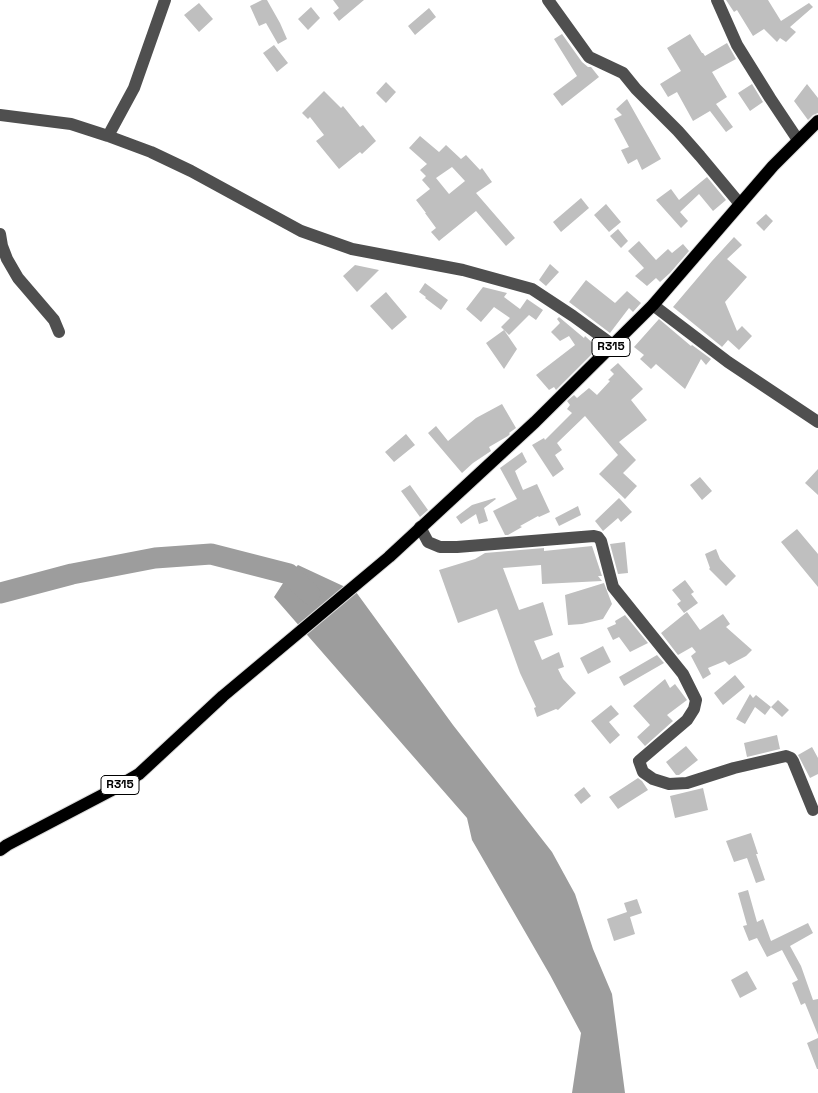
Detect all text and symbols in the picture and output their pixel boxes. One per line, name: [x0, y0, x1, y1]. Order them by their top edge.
road number: R315: [592, 338, 630, 357]
road number: R315: [101, 776, 139, 794]

